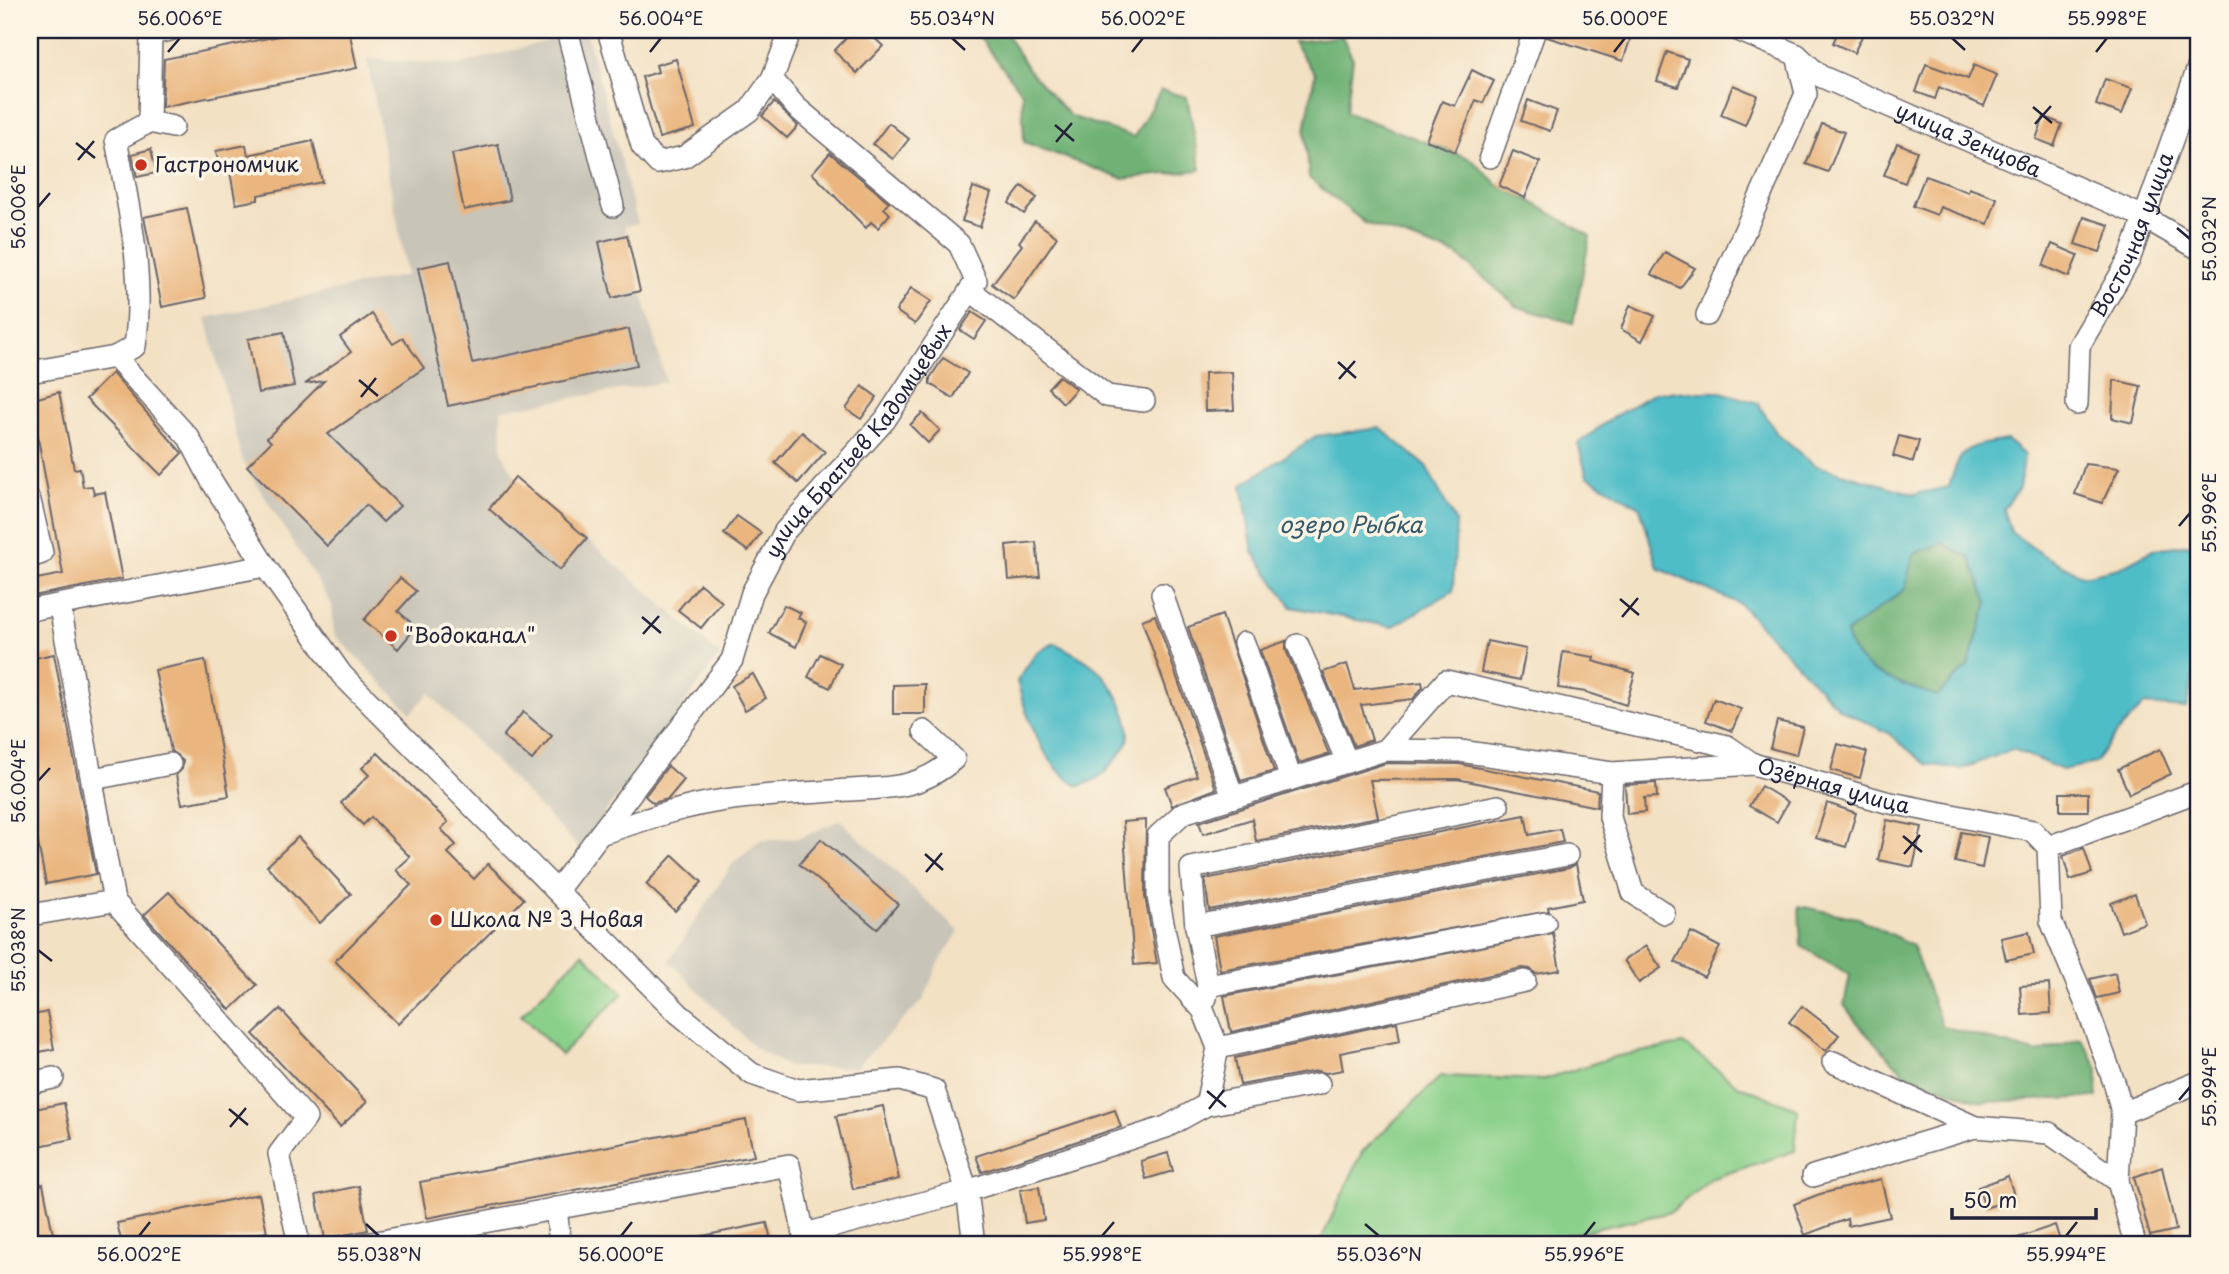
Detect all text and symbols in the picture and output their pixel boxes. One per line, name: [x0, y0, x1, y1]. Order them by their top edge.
text: 56.006°E: [137, 4, 223, 31]
text: 56.004°E: [618, 4, 704, 31]
text: 55.034°N: [909, 4, 995, 31]
text: 56.002°E: [1100, 4, 1186, 31]
text: 56.000°E: [1582, 4, 1668, 31]
text: 55.032°N: [1909, 4, 1995, 31]
text: 55.998°E: [2067, 4, 2147, 31]
street label: улица Зенцова: [1891, 93, 2047, 184]
place label: Гастрономчик: [155, 147, 299, 179]
street label: Восточная улица: [2081, 147, 2181, 323]
marker: Гастрономчик: [133, 157, 149, 173]
text: 56.006°E: [4, 164, 31, 250]
text: 55.032°N: [2195, 196, 2222, 282]
street label: улица Братьев Кадомцевых: [756, 316, 958, 563]
text: 55.996°E: [2195, 472, 2222, 554]
water label: озеро Рыбка: [1279, 506, 1423, 541]
place label: "Водоканал": [405, 618, 535, 650]
marker: "Водоканал": [383, 628, 399, 644]
text: 56.004°E: [4, 738, 31, 824]
street label: Озёрная улица: [1754, 748, 1914, 820]
place label: Школа № 3 Новая: [450, 902, 644, 934]
text: 55.038°N: [4, 907, 31, 993]
marker: Школа № 3 Новая: [428, 912, 444, 928]
text: 55.994°E: [2195, 1046, 2222, 1128]
scale bar: [1952, 1176, 2096, 1220]
text: 50 m: [1963, 1183, 2017, 1215]
text: 56.002°E: [96, 1240, 182, 1267]
text: 55.038°N: [336, 1240, 422, 1267]
text: 56.000°E: [578, 1240, 664, 1267]
text: 55.998°E: [1062, 1240, 1142, 1267]
text: 55.036°N: [1336, 1240, 1422, 1267]
text: 55.996°E: [1543, 1240, 1625, 1267]
text: 55.994°E: [2025, 1240, 2107, 1267]

